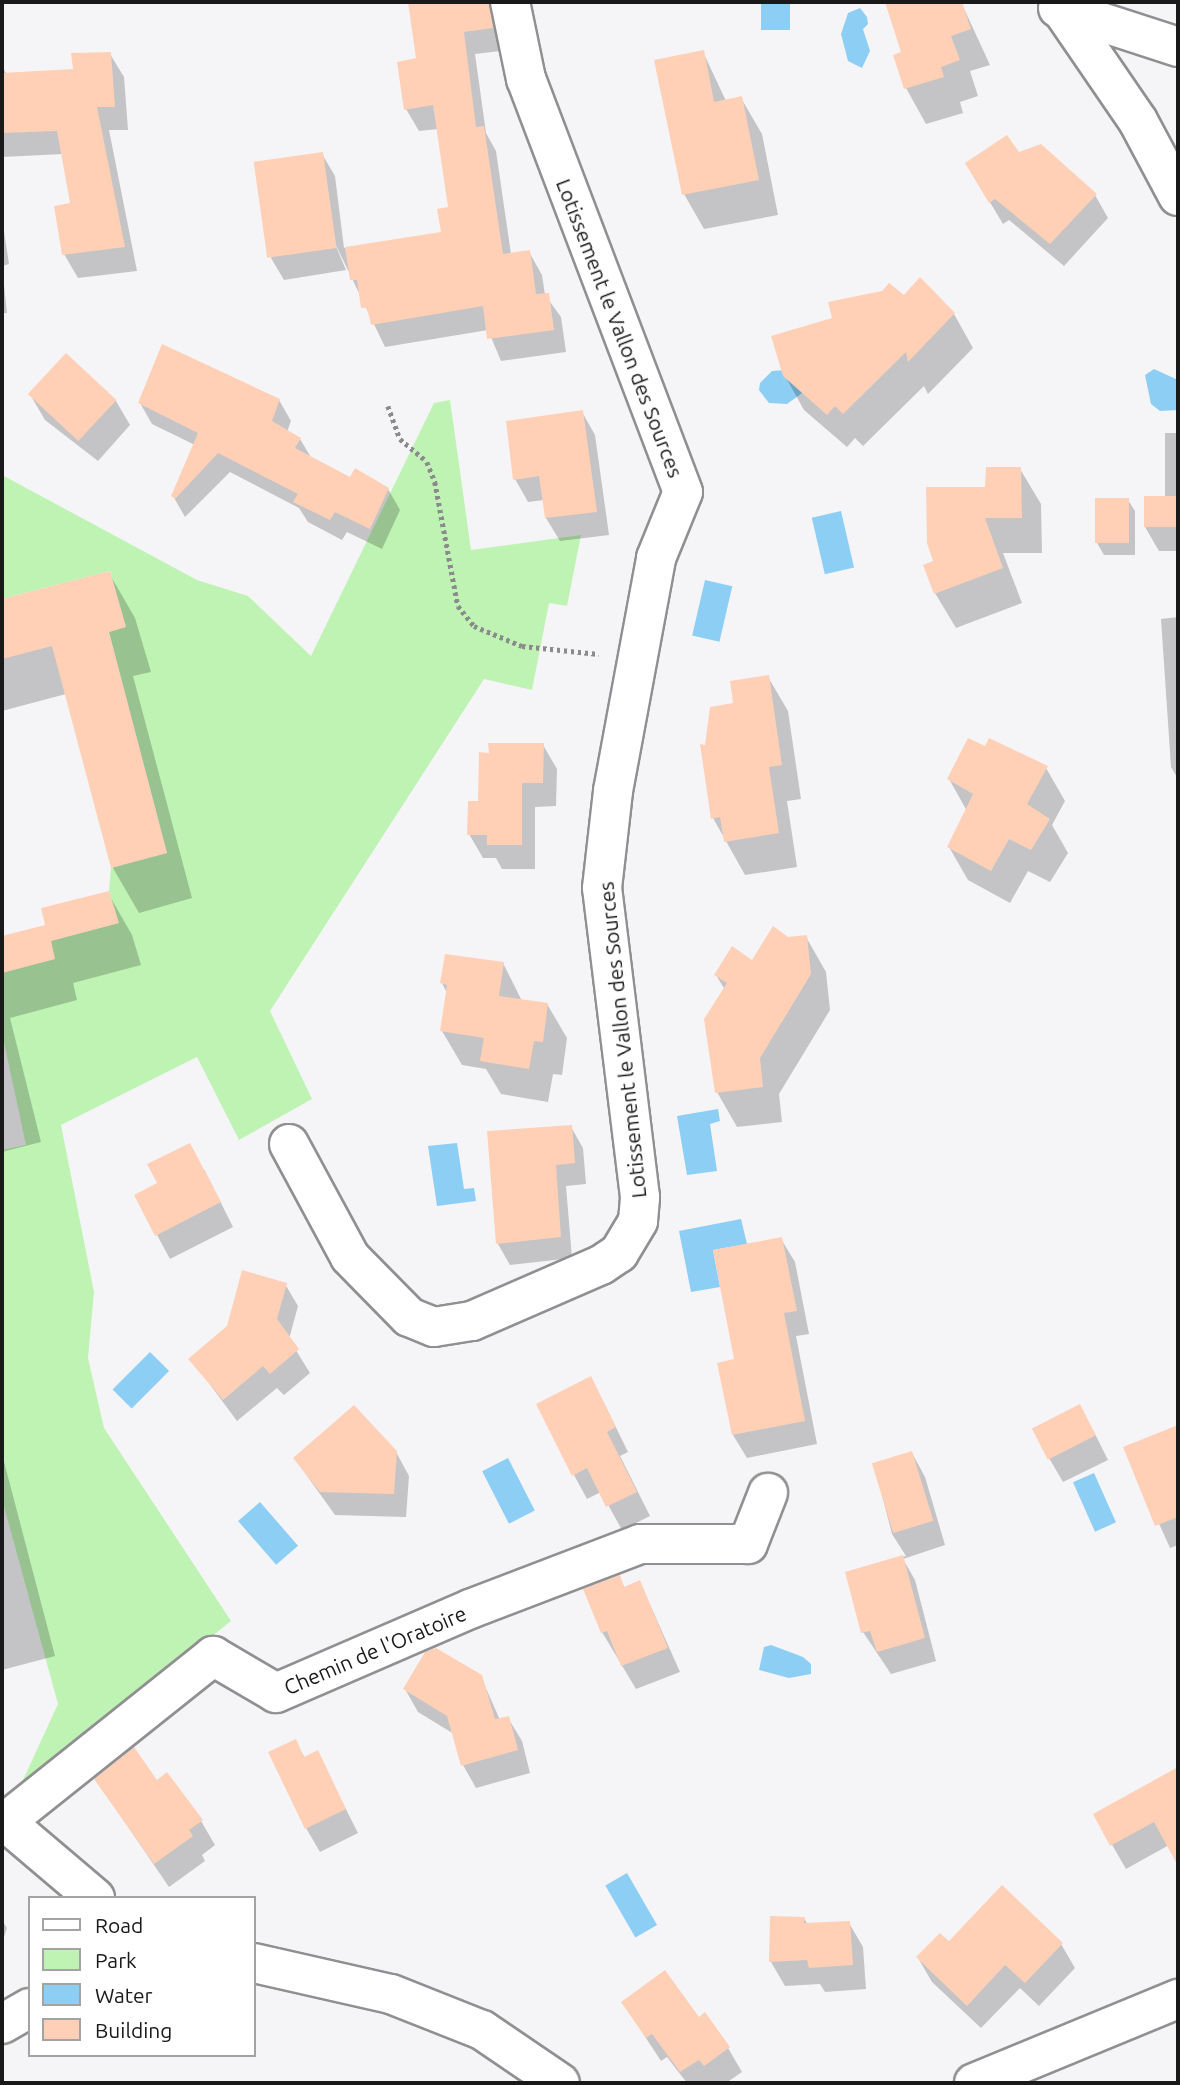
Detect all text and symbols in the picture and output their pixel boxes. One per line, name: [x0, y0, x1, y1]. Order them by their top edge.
street label: Lotissement le Vallon des Sources: [551, 175, 689, 481]
street label: Lotissement le Vallon des Sources: [593, 881, 651, 1199]
street label: Chemin de l'Oratoire: [280, 1600, 470, 1700]
legend: [28, 1896, 256, 2057]
text: Road: [95, 1913, 143, 1937]
text: Park: [95, 1948, 137, 1972]
text: Water: [95, 1983, 153, 2007]
text: Building: [95, 2018, 172, 2042]

